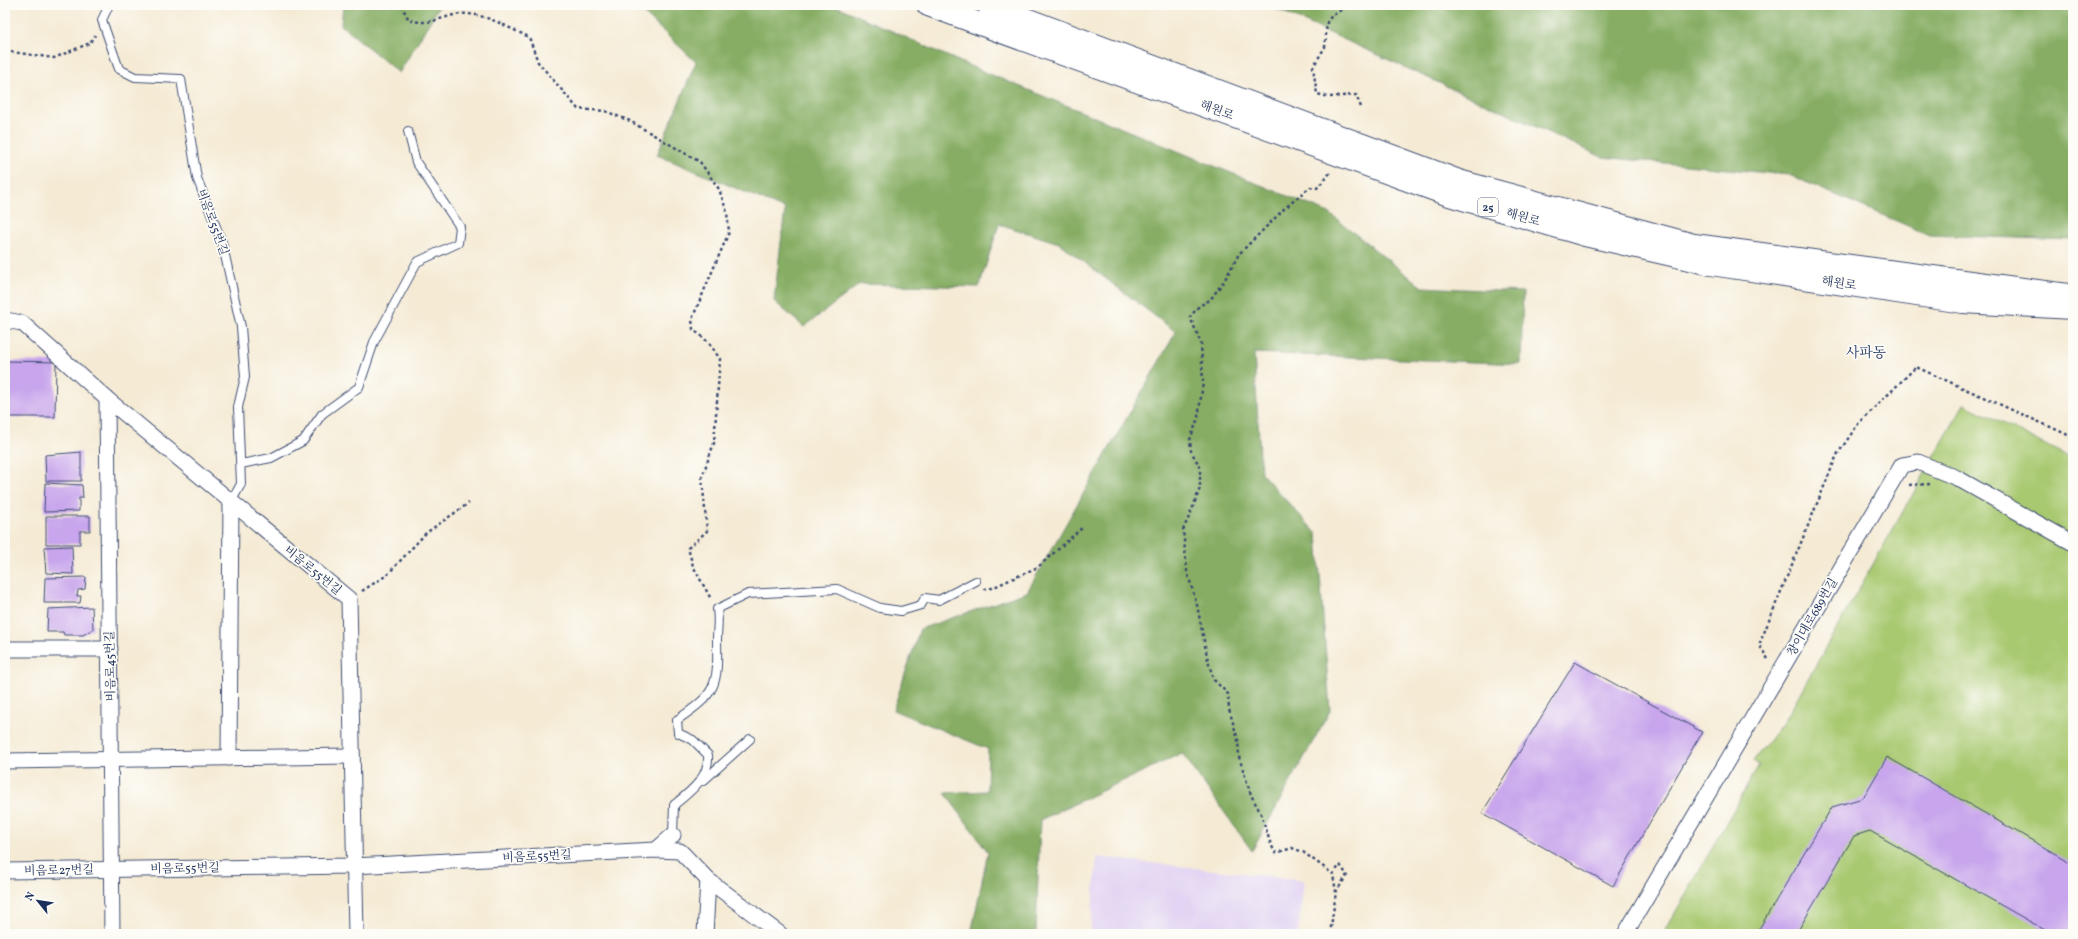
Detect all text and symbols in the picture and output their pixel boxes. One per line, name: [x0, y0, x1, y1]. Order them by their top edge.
street label: 해원로: [1198, 97, 1236, 125]
street label: 비음로55번길: [193, 187, 231, 258]
road number: 25: [1478, 198, 1498, 216]
street label: 해원로: [1504, 205, 1542, 231]
street label: 해원로: [1821, 274, 1858, 294]
district label: 사파동: [1846, 344, 1887, 363]
street label: 비음로55번길: [280, 543, 344, 599]
street label: 창이대로689번길: [1784, 575, 1842, 660]
street label: 비음로45번길: [102, 631, 120, 701]
street label: 비음로55번길: [502, 847, 572, 867]
street label: 비음로55번길: [150, 860, 220, 878]
street label: 비음로27번길: [24, 862, 94, 880]
north arrow: [18, 881, 58, 921]
text: N: [22, 890, 39, 904]

